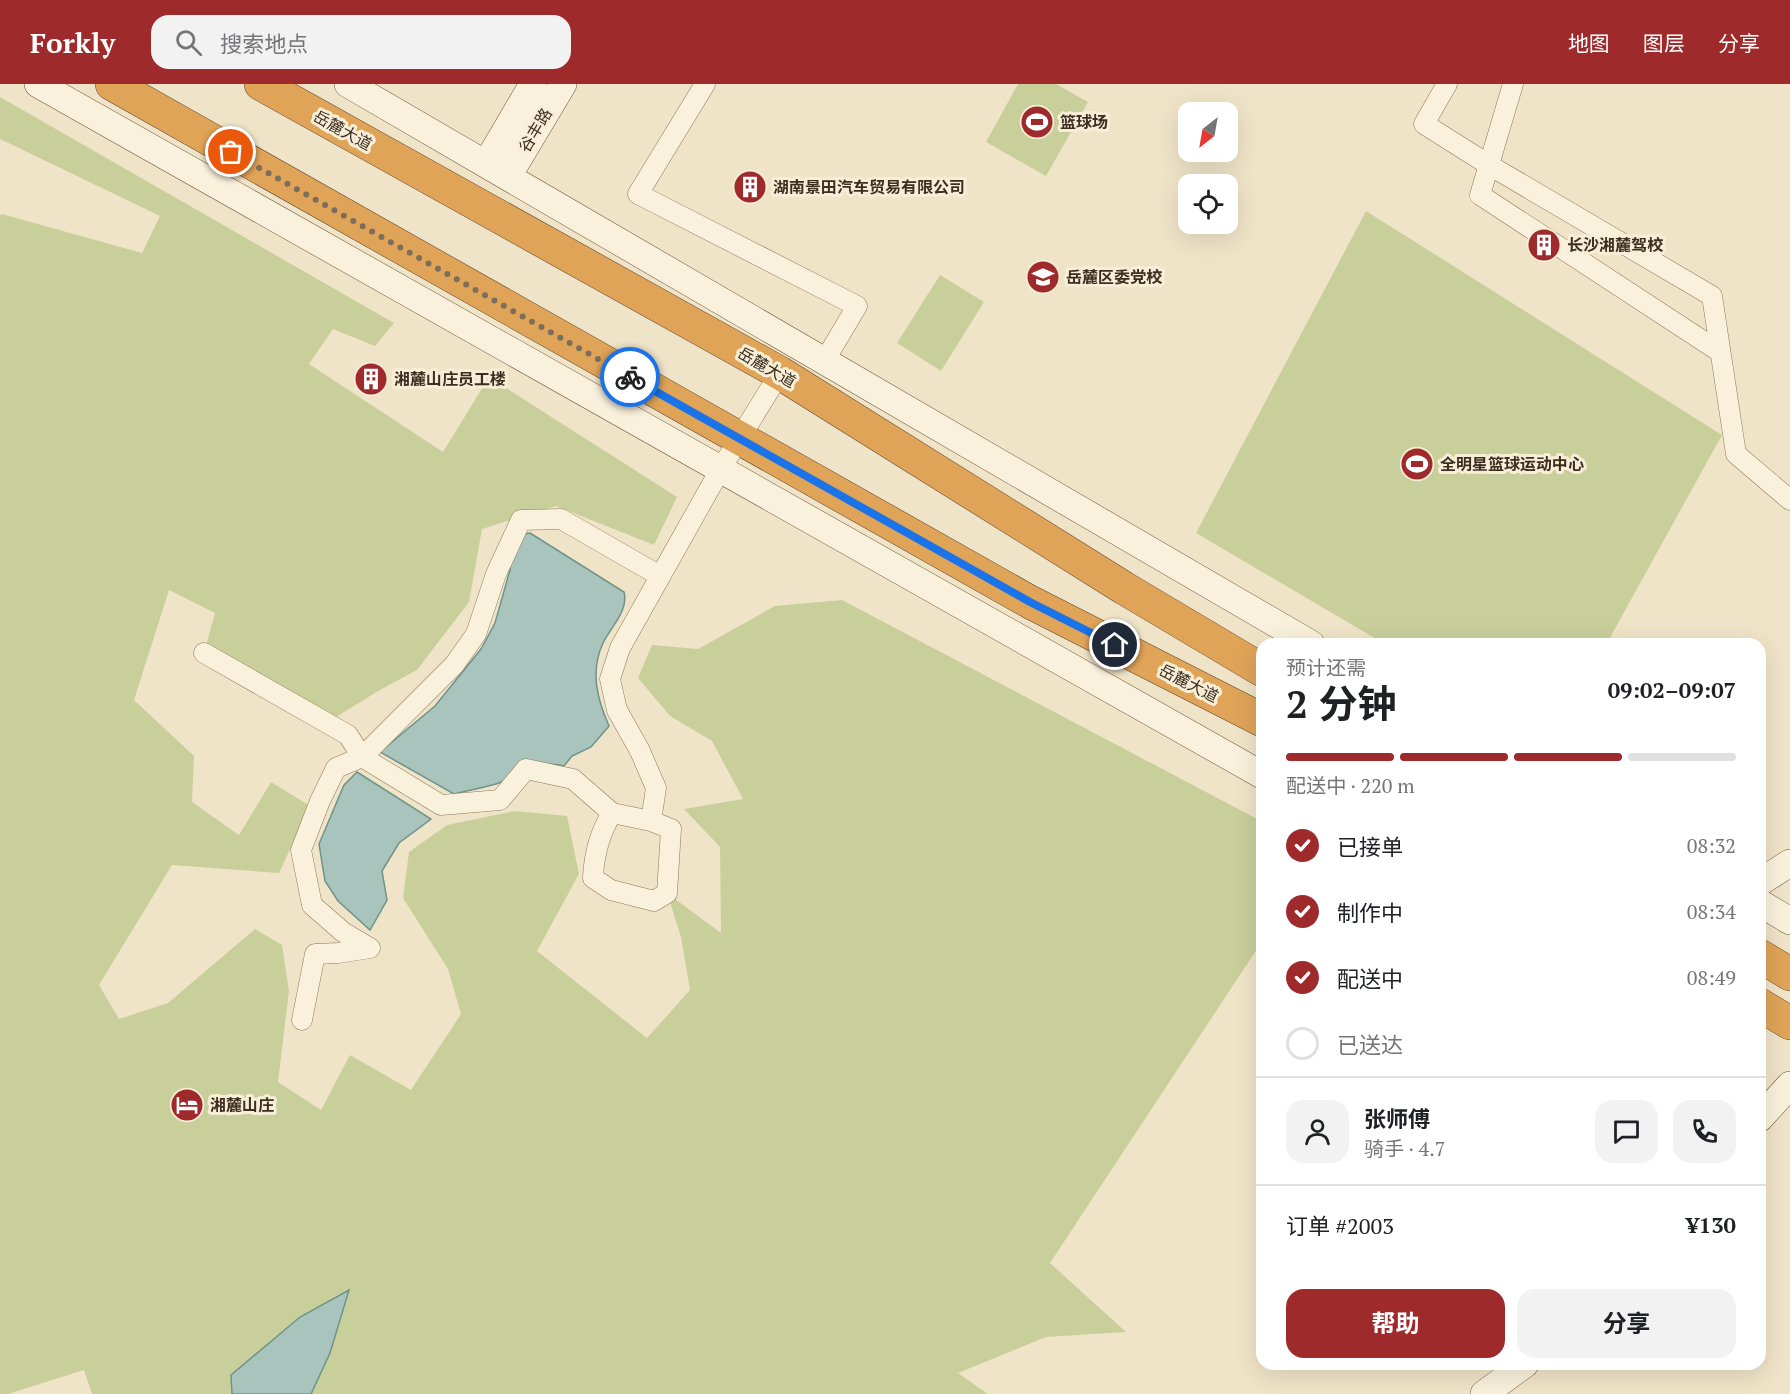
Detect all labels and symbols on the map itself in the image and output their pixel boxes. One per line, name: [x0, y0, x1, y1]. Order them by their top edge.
north arrow: [1178, 102, 1238, 162]
street label: 谷丰路: [513, 104, 557, 156]
sports icon: 篮球场: [1019, 104, 1055, 140]
street label: 岳麓大道: [310, 105, 376, 155]
place label: 篮球场: [1060, 111, 1108, 133]
pin: [205, 126, 256, 177]
building icon: 湖南景田汽车贸易有限公司: [732, 169, 768, 205]
place label: 湖南景田汽车贸易有限公司: [773, 176, 965, 198]
building icon: 长沙湘麓驾校: [1526, 227, 1562, 263]
place label: 长沙湘麓驾校: [1567, 234, 1664, 256]
school or university icon: 岳麓区委党校: [1025, 259, 1061, 295]
place label: 岳麓区委党校: [1066, 266, 1163, 288]
street label: 岳麓大道: [734, 341, 800, 393]
courier: [600, 347, 660, 407]
building icon: 湘麓山庄员工楼: [353, 361, 389, 397]
place label: 湘麓山庄员工楼: [394, 368, 506, 390]
sports icon: 全明星篮球运动中心: [1399, 446, 1435, 482]
place label: 全明星篮球运动中心: [1440, 453, 1584, 475]
pin: [1089, 619, 1140, 670]
street label: 岳麓大道: [1155, 659, 1223, 707]
hotel icon: 湘麓山庄: [169, 1087, 205, 1123]
place label: 湘麓山庄: [210, 1094, 274, 1116]

